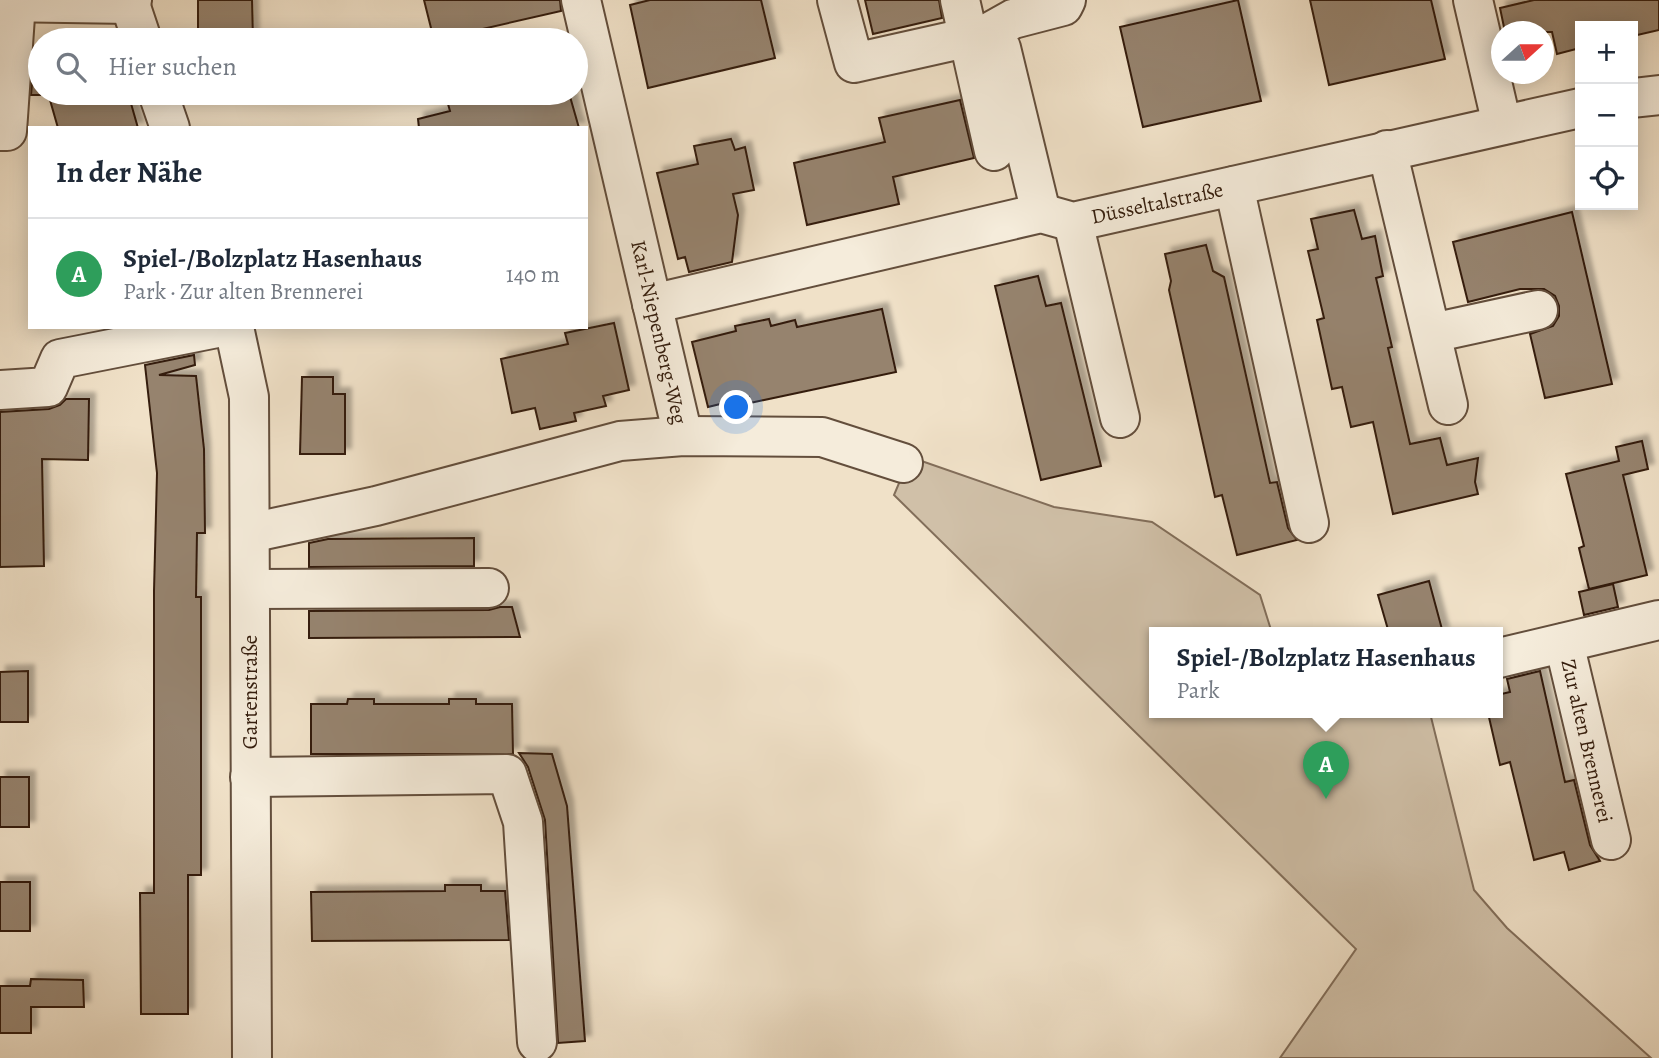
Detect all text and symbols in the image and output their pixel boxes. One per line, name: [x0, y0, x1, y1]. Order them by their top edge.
north arrow: [1491, 21, 1554, 84]
map controls: [1575, 21, 1638, 210]
button: +: [1575, 21, 1638, 84]
search box: [28, 28, 588, 105]
icon: search: [52, 48, 90, 86]
text: Hier suchen: [108, 49, 237, 84]
button: −: [1575, 84, 1638, 147]
button: locate: [1575, 147, 1638, 210]
text: In der Nähe: [56, 152, 202, 192]
street label: Düsseltalstraße: [1088, 175, 1226, 231]
street label: Karl-Niepenberg-Weg: [624, 237, 694, 427]
text: Spiel-/Bolzplatz Hasenhaus: [123, 241, 422, 276]
text: A: [72, 259, 86, 290]
text: 140 m: [506, 259, 560, 290]
text: Park · Zur alten Brennerei: [123, 276, 363, 307]
your location: [719, 390, 753, 424]
popup: [1149, 627, 1503, 718]
street label: Gartenstraße: [236, 635, 264, 749]
text: Spiel-/Bolzplatz Hasenhaus: [1176, 640, 1476, 675]
street label: Zur alten Brennerei: [1555, 656, 1619, 826]
text: Park: [1176, 675, 1220, 706]
pin: A: [1303, 741, 1349, 799]

